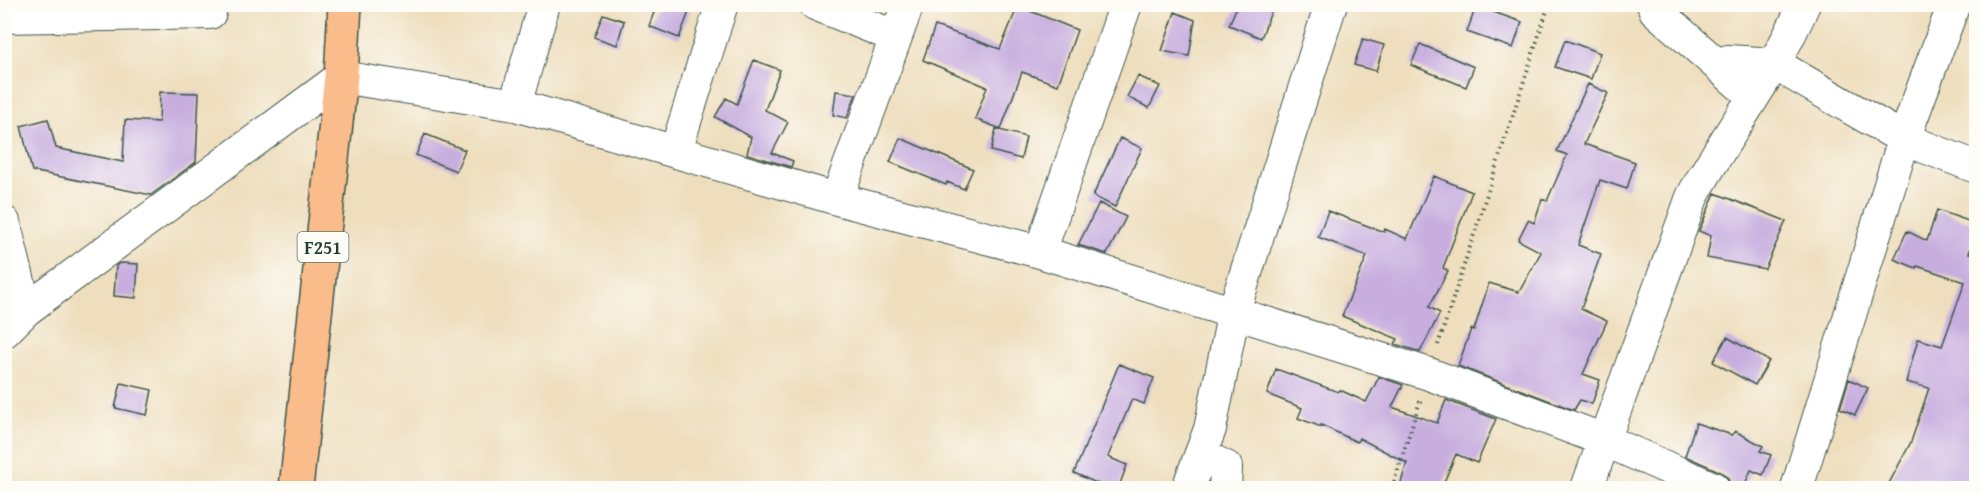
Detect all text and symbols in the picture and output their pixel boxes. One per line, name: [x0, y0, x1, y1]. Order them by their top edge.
road number: F251: [298, 232, 348, 262]

